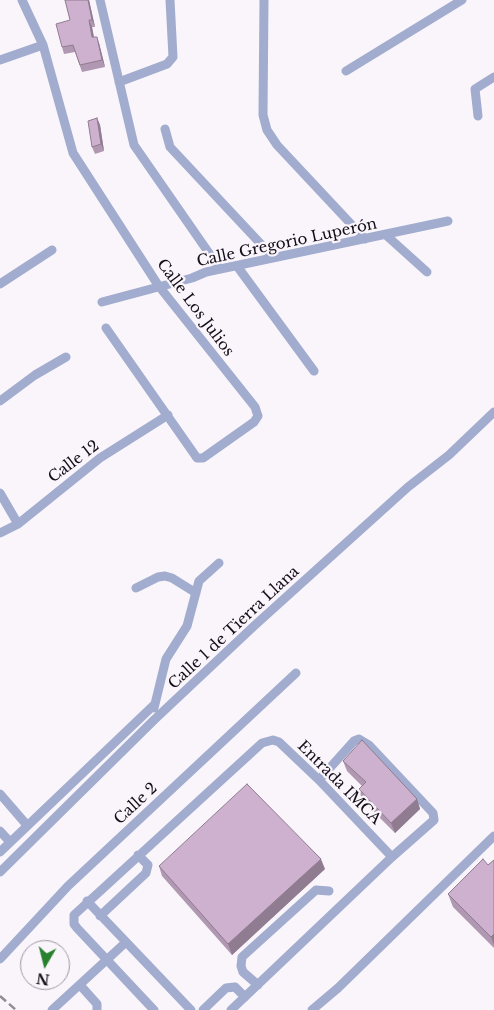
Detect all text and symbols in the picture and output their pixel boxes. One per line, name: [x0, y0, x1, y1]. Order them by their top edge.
street label: Calle Gregorio Luperón: [195, 215, 379, 271]
street label: Calle Los Julios: [153, 256, 237, 360]
street label: Calle 12: [45, 437, 103, 487]
street label: Calle 1 de Tierra Llana: [165, 563, 303, 693]
street label: Entrada IMCA: [293, 737, 385, 829]
street label: Calle 2: [111, 780, 161, 828]
north arrow: [20, 940, 70, 990]
text: N: [35, 969, 51, 989]

